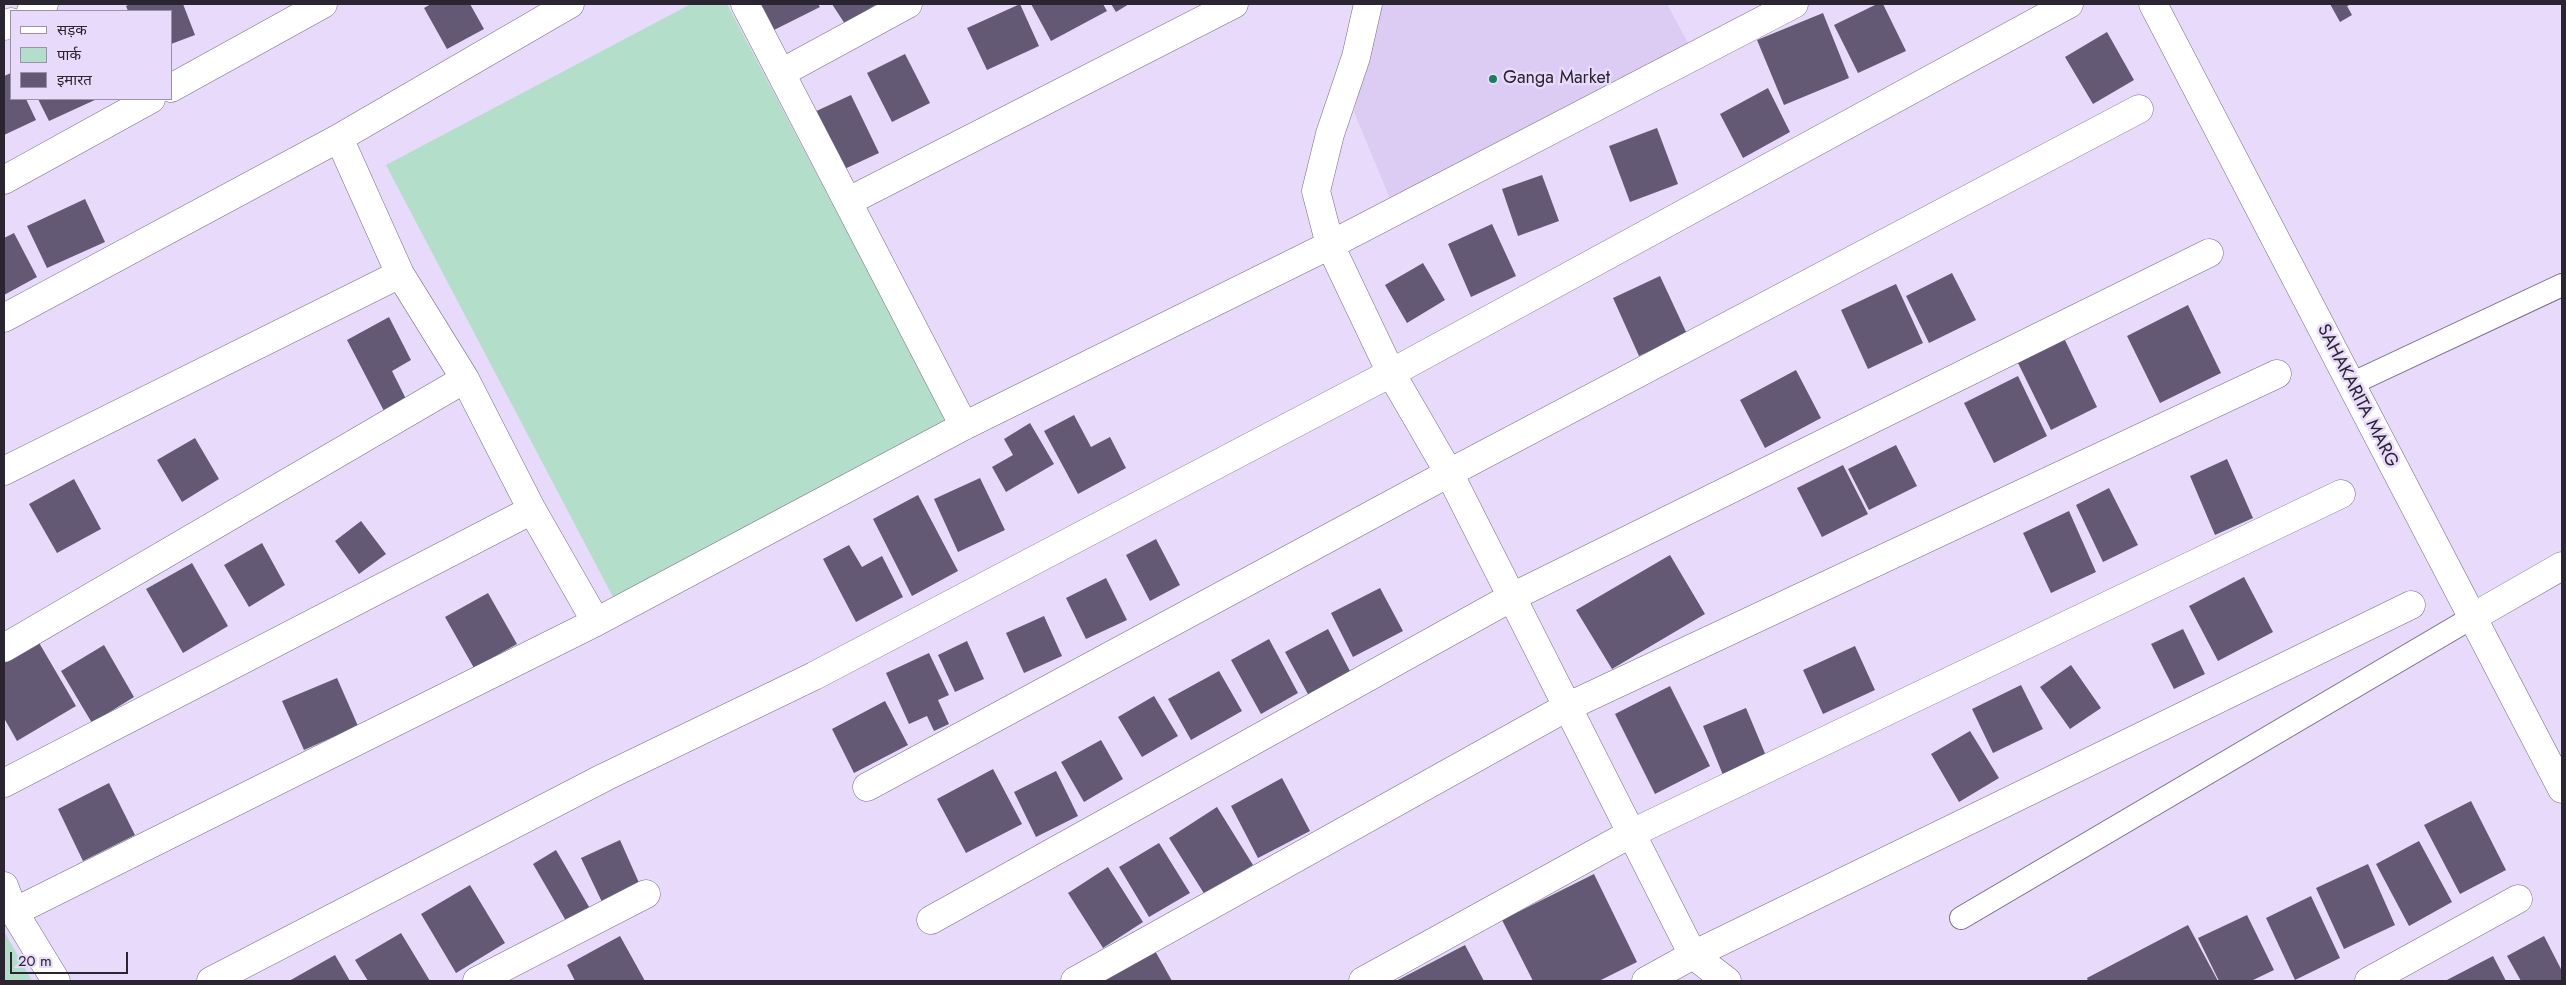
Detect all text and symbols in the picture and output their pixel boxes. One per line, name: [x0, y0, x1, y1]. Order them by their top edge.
legend: [10, 10, 172, 100]
text: सड़क: [57, 19, 87, 41]
text: पार्क: [57, 44, 81, 66]
place label: Ganga Market: [1503, 68, 1610, 90]
text: इमारत: [57, 69, 92, 91]
marker: Ganga Market: [1487, 73, 1499, 85]
street label: SAHAKARITA MARG: [2312, 321, 2402, 471]
scale bar: [12, 942, 130, 974]
text: 20 m: [18, 950, 52, 972]

